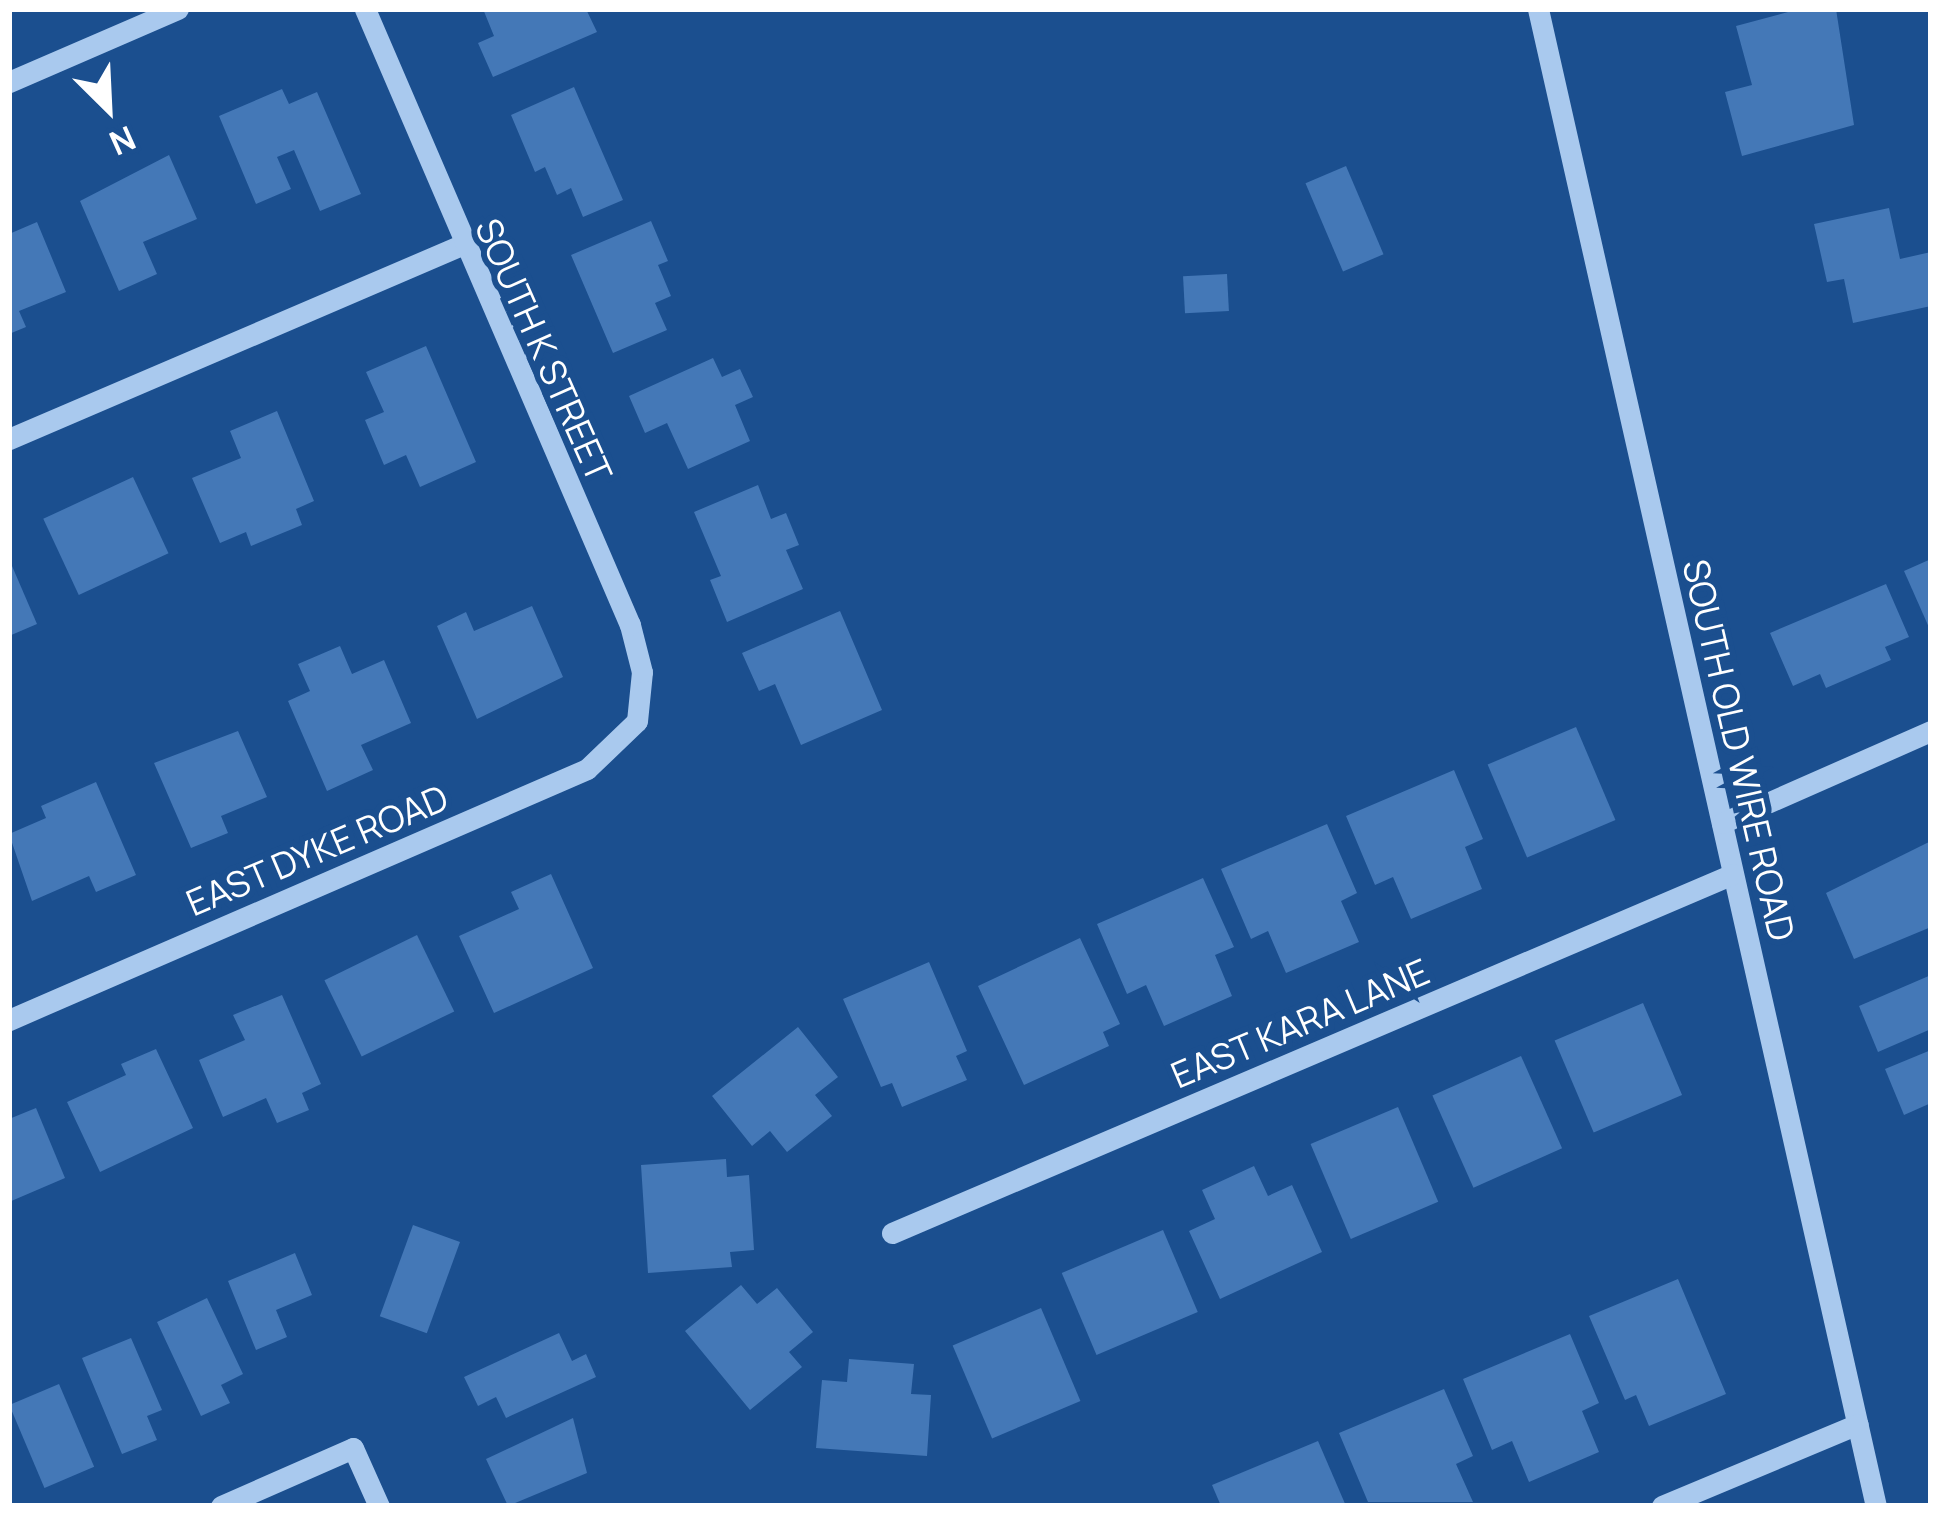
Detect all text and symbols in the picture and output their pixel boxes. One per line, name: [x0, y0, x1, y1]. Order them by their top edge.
north arrow: [48, 48, 168, 168]
text: N: [103, 116, 143, 167]
street label: SOUTH K STREET: [466, 211, 622, 489]
street label: SOUTH OLD WIRE ROAD: [1674, 555, 1804, 945]
street label: EAST DYKE ROAD: [179, 775, 455, 925]
street label: EAST KARA LANE: [1164, 949, 1436, 1097]

